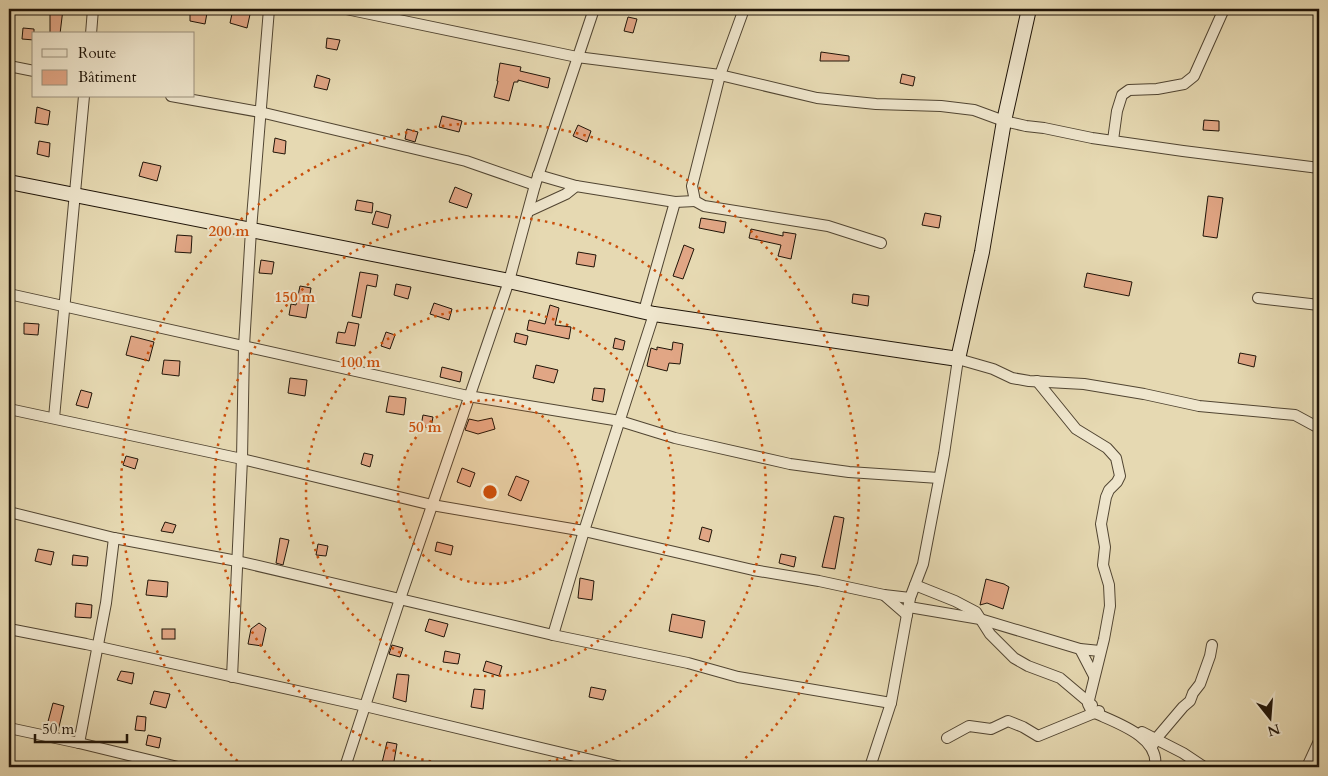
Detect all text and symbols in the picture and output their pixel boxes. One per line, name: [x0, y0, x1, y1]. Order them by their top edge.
legend: [32, 32, 195, 98]
text: Route: [78, 43, 116, 63]
text: Bâtiment: [78, 67, 137, 87]
text: 200 m: [209, 221, 250, 241]
text: 150 m: [275, 287, 316, 307]
text: 100 m: [340, 352, 381, 372]
text: 50 m: [408, 417, 442, 437]
centre of rings: [481, 483, 499, 501]
north arrow: [1246, 694, 1296, 744]
scale bar: [35, 711, 128, 743]
text: 50 m: [42, 719, 74, 739]
text: N: [1265, 719, 1282, 741]

